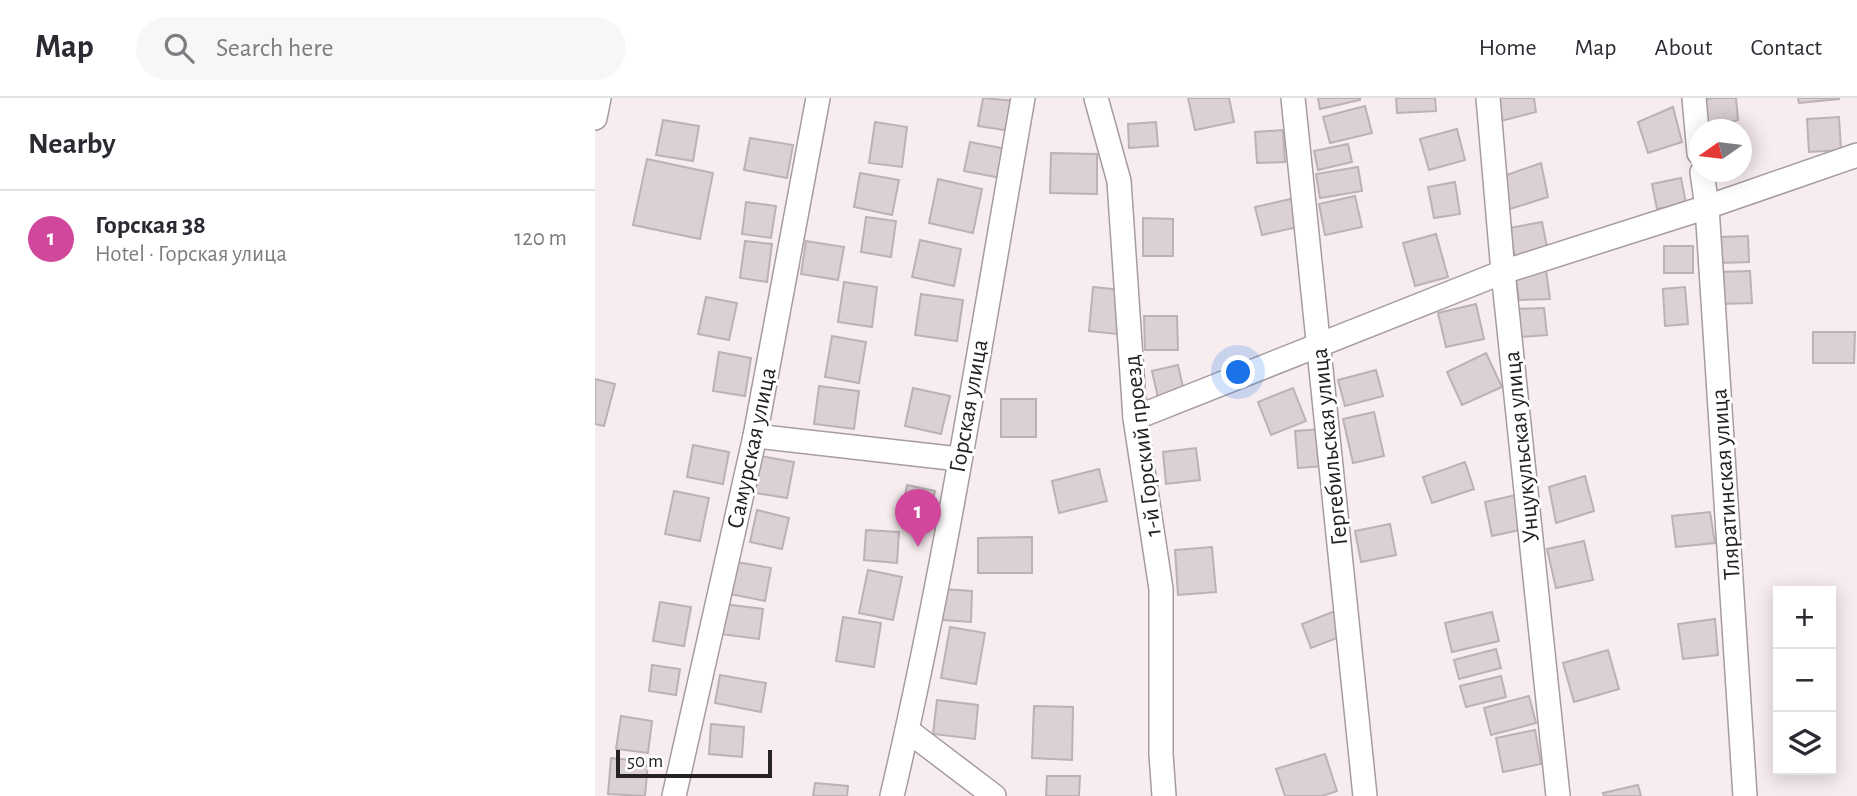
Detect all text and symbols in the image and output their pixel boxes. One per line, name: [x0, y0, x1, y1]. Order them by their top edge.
search box: [136, 17, 626, 80]
icon: search: [160, 29, 198, 67]
text: Map: [35, 31, 94, 64]
text: Search here: [216, 35, 334, 61]
text: Home: [1479, 36, 1537, 60]
text: Map: [1575, 36, 1617, 60]
text: About: [1655, 36, 1712, 60]
text: Contact: [1750, 36, 1822, 60]
north arrow: [1689, 119, 1752, 182]
text: Nearby: [28, 129, 116, 159]
text: Горская 38: [95, 212, 206, 238]
text: 1: [47, 227, 55, 250]
text: 120 m: [514, 227, 567, 250]
text: Hotel · Горская улица: [95, 243, 287, 266]
street label: Горская улица: [945, 338, 993, 475]
street label: Гергебильская улица: [1308, 347, 1352, 547]
street label: Унцукульская улица: [1500, 350, 1544, 544]
street label: 1-й Горский проезд: [1120, 354, 1166, 538]
your location: [1221, 355, 1255, 389]
street label: Самурская улица: [723, 365, 781, 531]
street label: Тляратинская улица: [1707, 388, 1745, 580]
pin: 1: [895, 489, 941, 547]
map controls: [1773, 586, 1836, 775]
button: +: [1773, 586, 1836, 649]
button: −: [1773, 649, 1836, 712]
button: layers: [1773, 712, 1836, 775]
scale bar: [616, 747, 772, 779]
text: 50 m: [627, 752, 663, 771]

